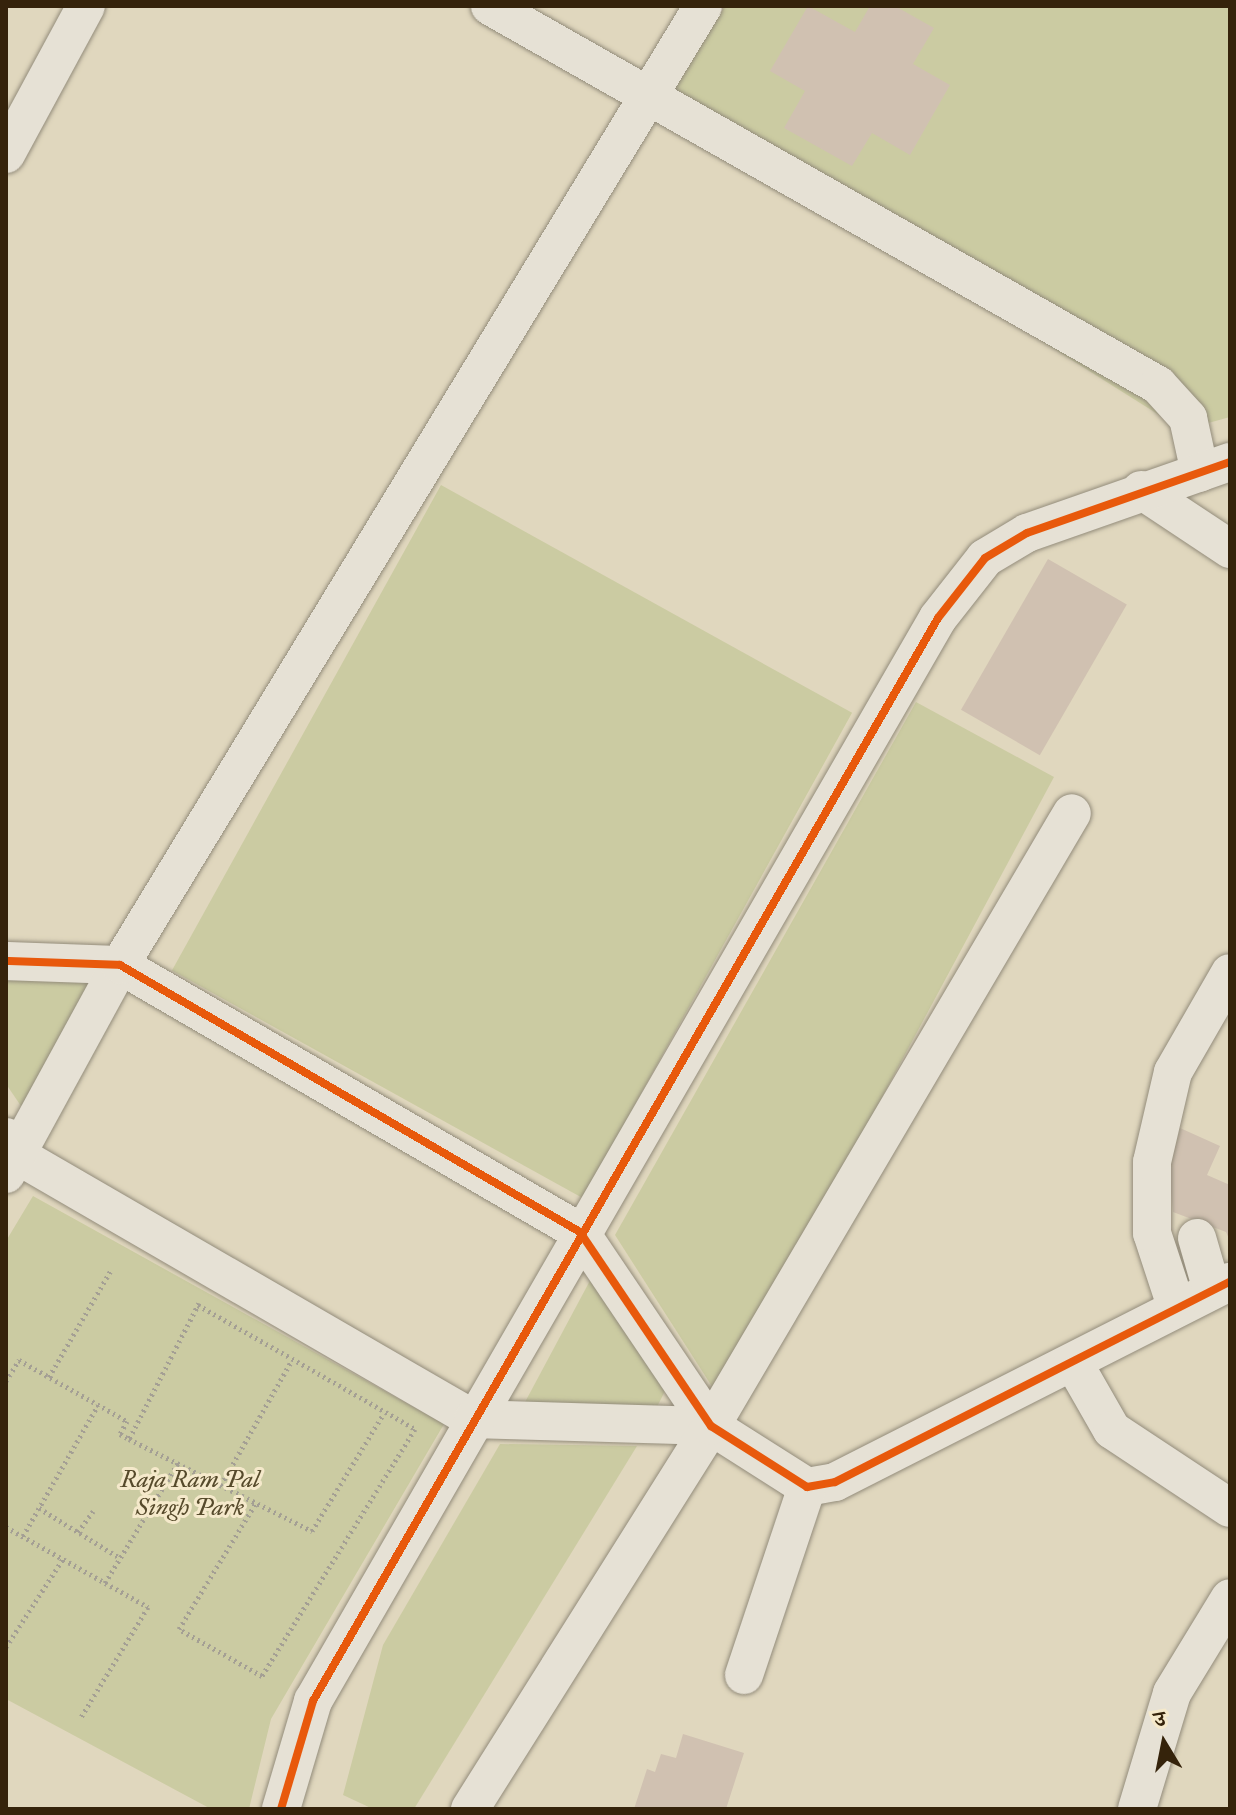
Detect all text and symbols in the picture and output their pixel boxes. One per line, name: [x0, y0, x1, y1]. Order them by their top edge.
park label: Raja Ram Pal Singh Park: [120, 1466, 260, 1522]
north arrow: [1124, 1703, 1204, 1783]
text: उ: [1152, 1705, 1168, 1733]

